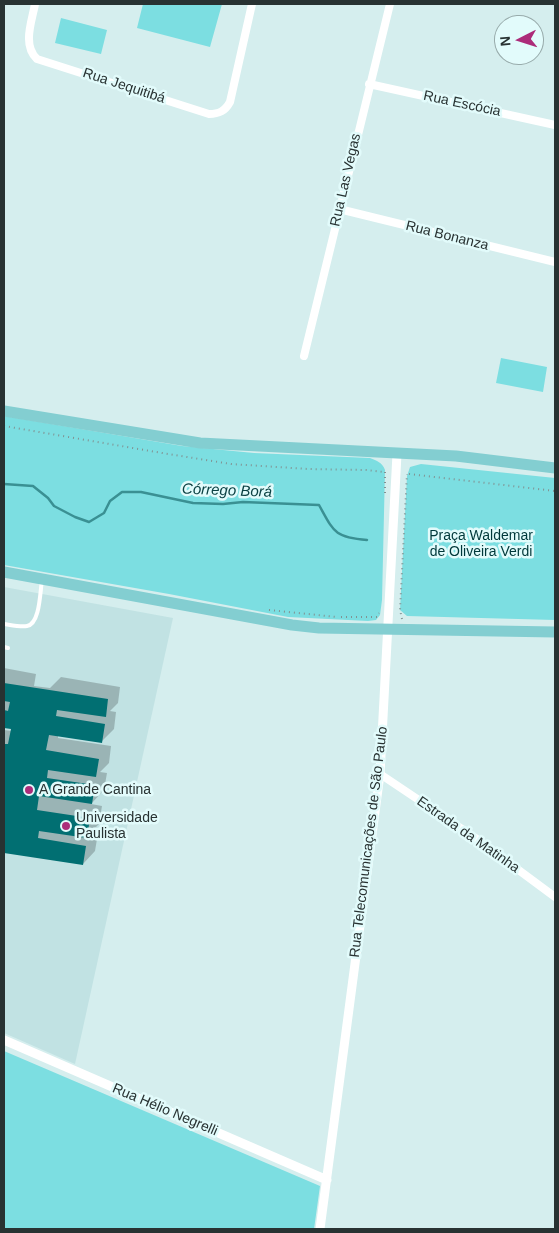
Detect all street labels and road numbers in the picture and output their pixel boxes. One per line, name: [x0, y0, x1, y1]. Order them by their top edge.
street label: Rua Jequitibá: [81, 65, 167, 107]
street label: Rua Escócia: [422, 88, 502, 120]
street label: Rua Las Vegas: [327, 132, 365, 228]
street label: Rua Bonanza: [404, 218, 490, 254]
street label: Rua Telecomunicações de São Paulo: [346, 725, 392, 959]
street label: Estrada da Matinha: [413, 793, 523, 877]
street label: Rua Hélio Negrelli: [110, 1080, 220, 1140]

